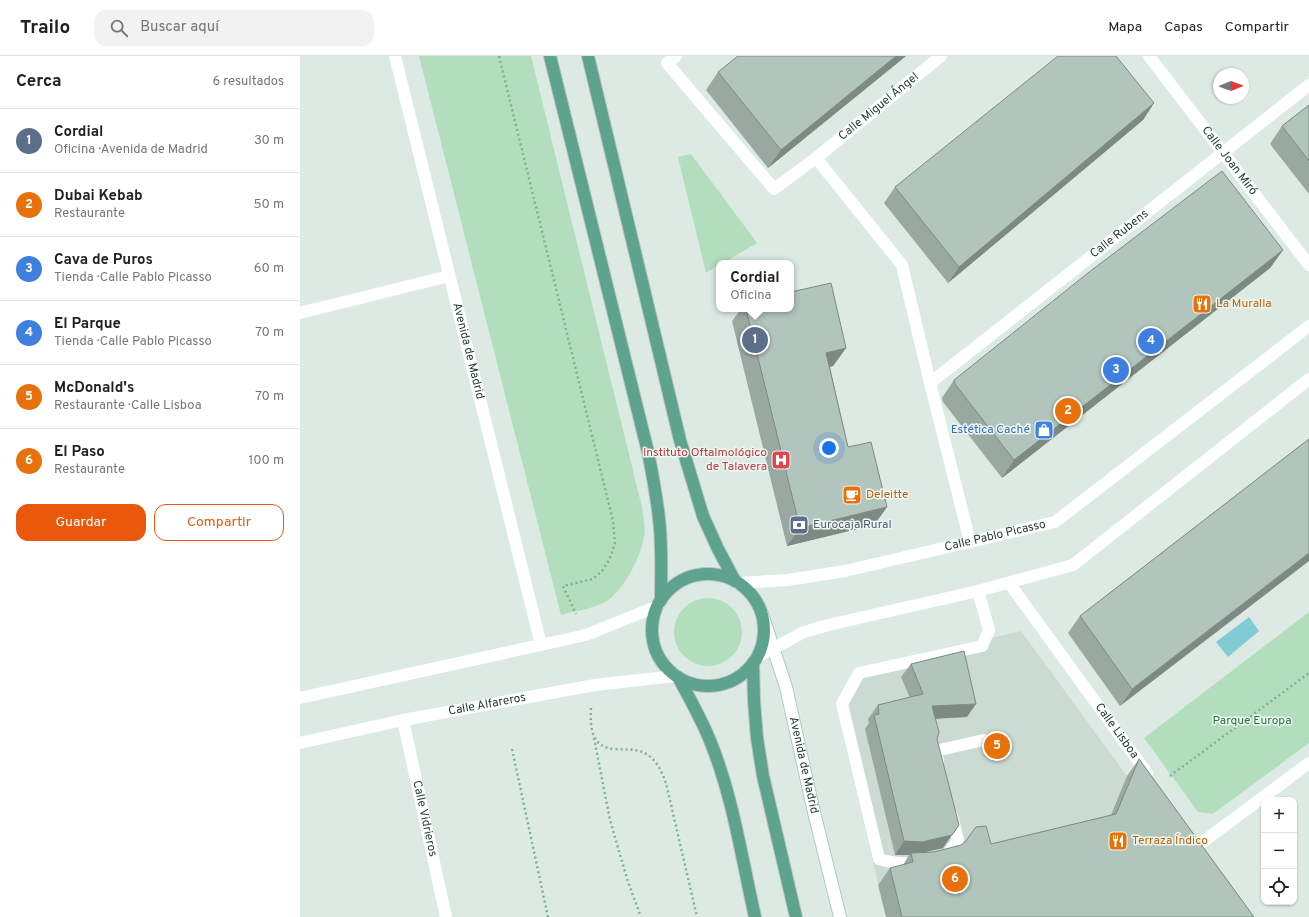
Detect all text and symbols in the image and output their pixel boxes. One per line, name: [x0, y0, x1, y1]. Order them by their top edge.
search box: [94, 10, 374, 46]
text: Trailo: [20, 16, 70, 40]
icon: search: [108, 17, 130, 39]
text: Buscar aquí: [140, 18, 219, 37]
text: Mapa: [1108, 19, 1142, 36]
text: Capas: [1164, 19, 1203, 36]
text: Compartir: [1225, 19, 1289, 36]
north arrow: [1213, 68, 1249, 104]
street label: Calle Miguel Ángel: [835, 69, 922, 144]
text: Cerca: [16, 71, 62, 93]
text: 6 resultados: [213, 74, 284, 90]
text: Cordial: [54, 123, 103, 142]
street label: Calle Joan Miró: [1198, 123, 1261, 199]
text: 1: [26, 133, 32, 149]
text: 30 m: [254, 133, 284, 149]
text: Oficina · Avenida de Madrid: [54, 142, 208, 158]
text: Dubai Kebab: [54, 187, 143, 206]
text: 2: [25, 197, 33, 213]
text: 50 m: [254, 197, 284, 213]
text: Restaurante: [54, 206, 125, 222]
street label: Calle Rubens: [1087, 206, 1152, 262]
text: Cava de Puros: [54, 251, 153, 270]
popup: [716, 260, 794, 312]
text: 3: [25, 261, 33, 277]
text: 60 m: [254, 261, 284, 277]
text: Cordial: [730, 269, 780, 288]
text: Tienda · Calle Pablo Picasso: [54, 270, 212, 286]
text: Oficina: [730, 288, 771, 304]
restaurant icon: La Muralla: [1191, 293, 1213, 315]
place label: La Muralla: [1216, 296, 1272, 312]
street label: Avenida de Madrid: [448, 301, 488, 401]
text: El Parque: [54, 315, 121, 334]
text: 4: [25, 325, 33, 341]
text: 70 m: [255, 325, 284, 341]
pin: 1: [742, 325, 768, 355]
pin: 4: [1138, 326, 1164, 356]
text: Tienda · Calle Pablo Picasso: [54, 334, 212, 350]
pin: 3: [1103, 355, 1129, 385]
text: McDonald's: [54, 379, 134, 398]
text: 5: [25, 389, 33, 405]
text: 70 m: [255, 389, 284, 405]
pin: 2: [1055, 396, 1081, 426]
text: Restaurante · Calle Lisboa: [54, 398, 202, 414]
shop icon: Estética Caché: [1033, 419, 1055, 441]
place label: Estética Caché: [951, 422, 1030, 438]
your location: [819, 438, 839, 458]
text: El Paso: [54, 443, 105, 462]
place label: Instituto Oftalmológico de Talavera: [643, 445, 767, 475]
hospital icon: Instituto Oftalmológico de Talavera: [770, 449, 792, 471]
text: 6: [25, 453, 33, 469]
text: 100 m: [248, 453, 284, 469]
text: Restaurante: [54, 462, 125, 478]
cafe icon: Deleitte: [841, 484, 863, 506]
place label: Deleitte: [866, 487, 908, 503]
button: Guardar: [16, 504, 146, 541]
button: Compartir: [154, 504, 284, 541]
bank icon: Eurocaja Rural: [788, 514, 810, 536]
street label: Calle Pablo Picasso: [943, 516, 1048, 556]
place label: Eurocaja Rural: [813, 517, 892, 533]
street label: Calle Alfareros: [447, 690, 527, 720]
street label: Calle Lisboa: [1091, 700, 1142, 762]
park label: Parque Europa: [1212, 713, 1292, 729]
street label: Avenida de Madrid: [785, 715, 822, 815]
pin: 5: [984, 731, 1010, 761]
street label: Calle Vidrieros: [408, 779, 441, 858]
map controls: [1261, 797, 1297, 905]
button: +: [1261, 797, 1297, 833]
restaurant icon: Terraza Índico: [1107, 830, 1129, 852]
place label: Terraza Índico: [1132, 833, 1208, 849]
button: −: [1261, 833, 1297, 869]
pin: 6: [942, 864, 968, 894]
button: locate: [1261, 869, 1297, 905]

